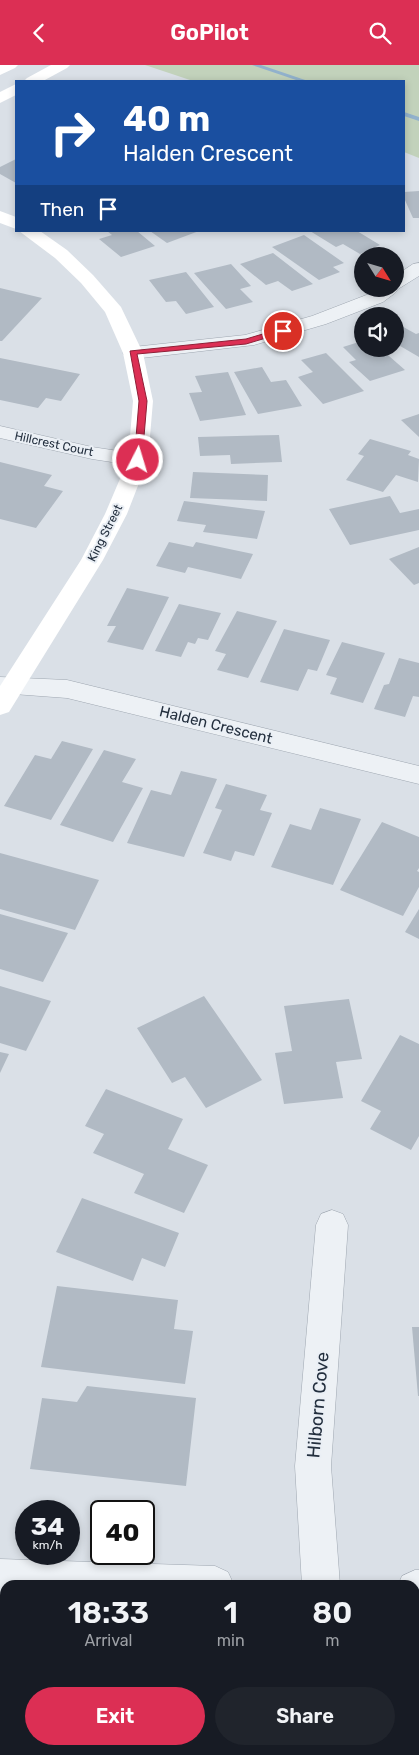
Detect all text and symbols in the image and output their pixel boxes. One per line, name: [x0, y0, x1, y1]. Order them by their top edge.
icon: back: [25, 19, 53, 47]
text: GoPilot: [170, 19, 249, 46]
icon: search: [366, 19, 394, 47]
text: 40 m: [123, 98, 210, 140]
icon: right: [40, 100, 105, 165]
text: Halden Crescent: [123, 140, 293, 167]
icon: arrive: [94, 195, 122, 223]
text: Then: [40, 198, 84, 221]
north arrow: [354, 247, 404, 297]
map controls: [354, 247, 404, 357]
button: sound: [354, 307, 404, 357]
pin: [262, 310, 304, 352]
icon: arrive: [269, 317, 297, 345]
street label: Hillcrest Court: [13, 429, 95, 459]
position arrow: [111, 433, 163, 485]
street label: King Street: [85, 502, 125, 564]
street label: Halden Crescent: [158, 702, 275, 748]
street label: Hilborn Cove: [302, 1351, 334, 1459]
speed limit sign: 40: [90, 1500, 155, 1565]
text: 34: [31, 1512, 64, 1541]
text: km/h: [33, 1538, 62, 1552]
text: 18:33: [68, 1595, 149, 1631]
text: 1: [224, 1595, 238, 1631]
text: 80: [312, 1595, 352, 1631]
text: Arrival: [84, 1631, 132, 1650]
text: min: [217, 1631, 245, 1650]
text: m: [325, 1631, 339, 1650]
button: Exit: [25, 1687, 205, 1745]
button: Share: [215, 1687, 395, 1745]

